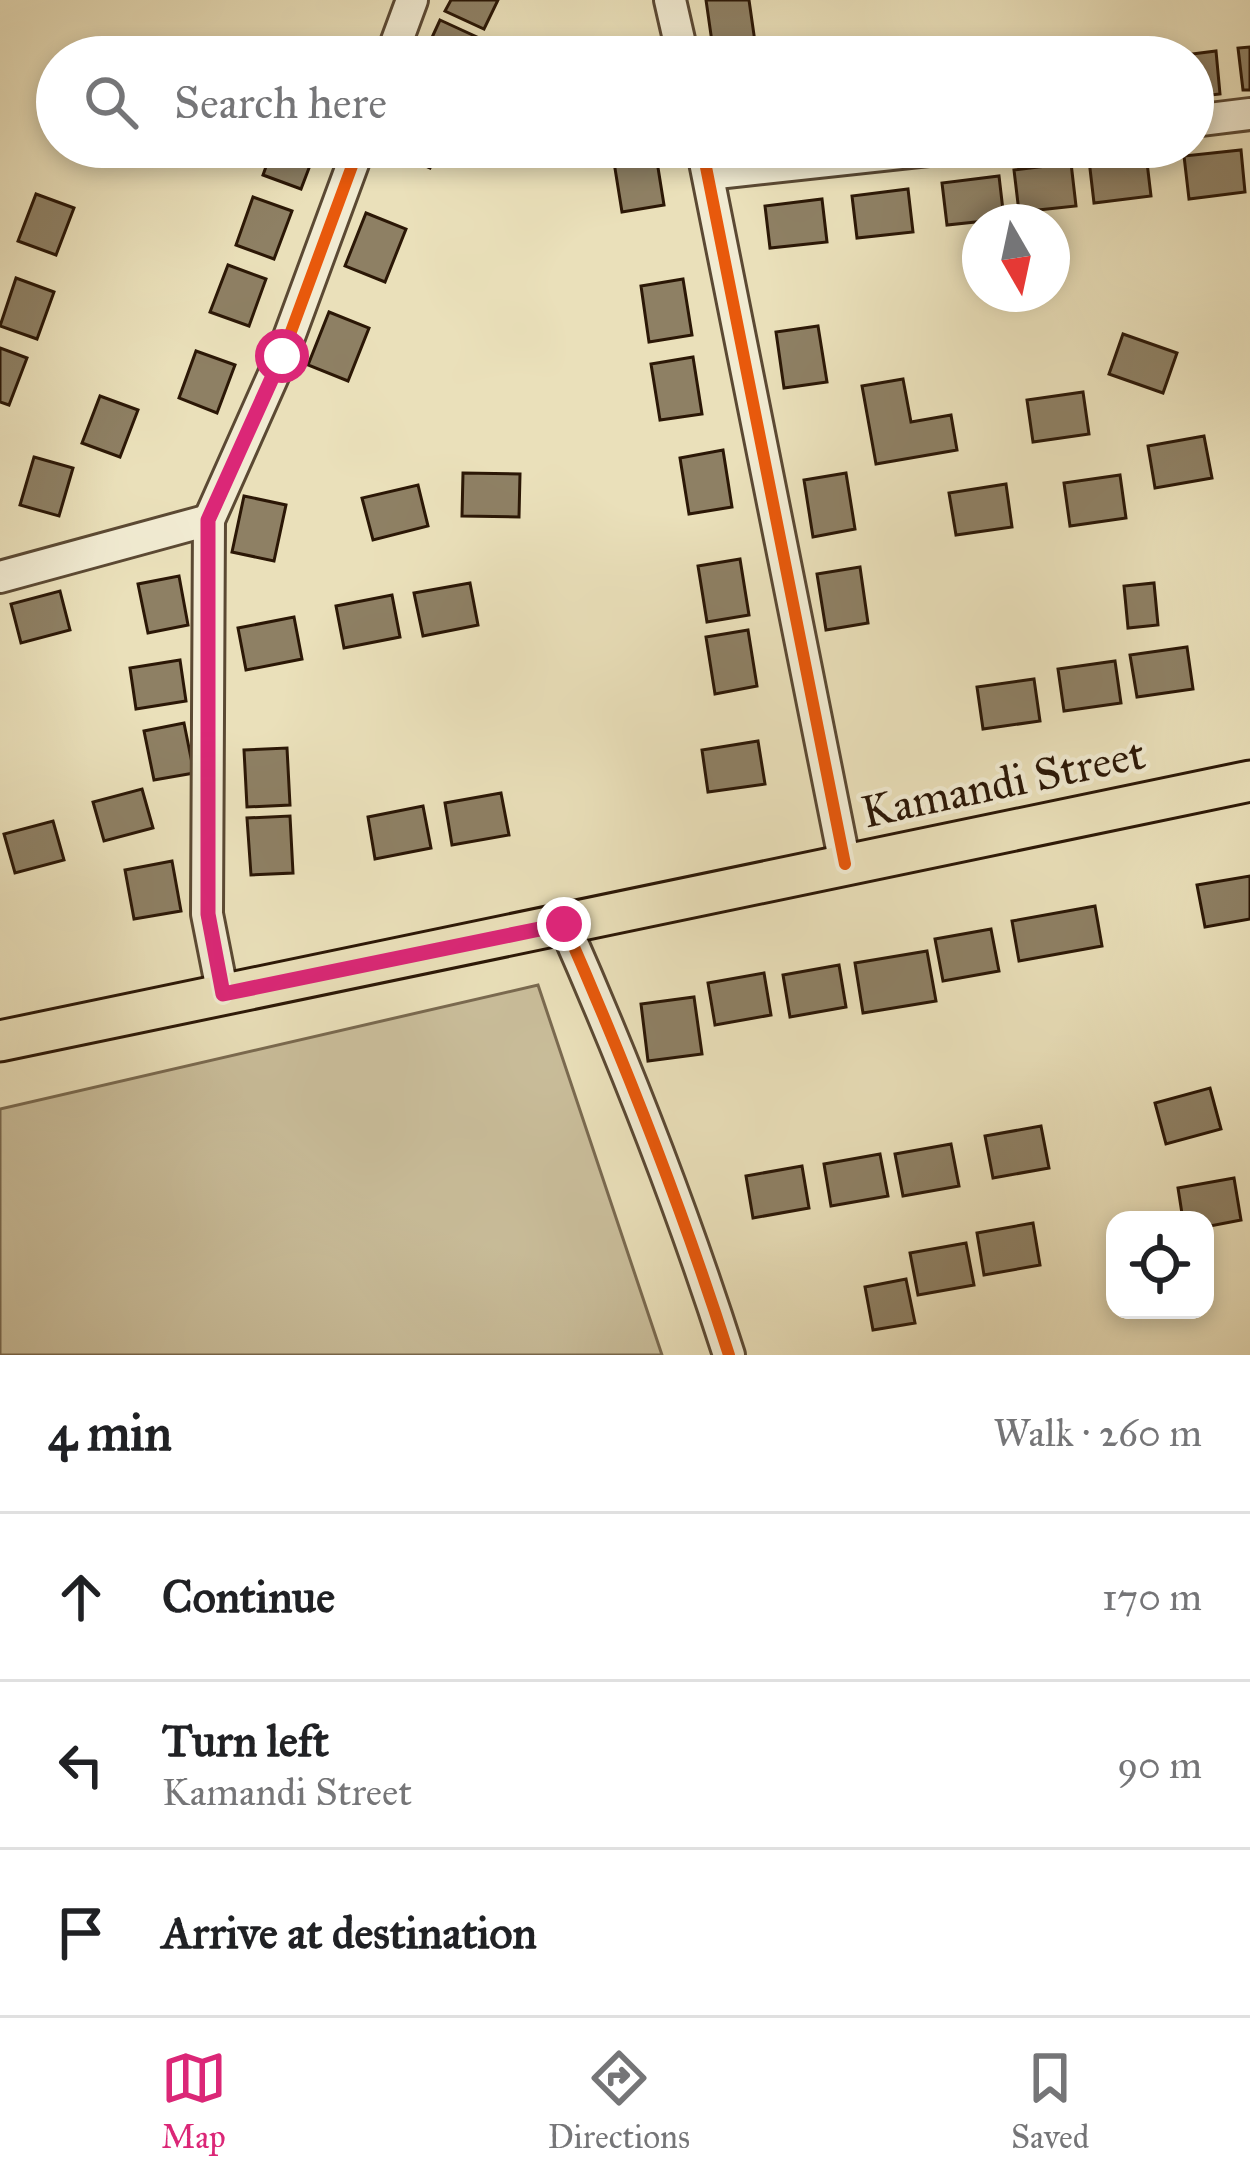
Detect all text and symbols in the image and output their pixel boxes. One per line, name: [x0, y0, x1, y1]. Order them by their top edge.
search box: [36, 36, 1214, 168]
icon: search: [78, 69, 144, 135]
text: Search here: [174, 75, 387, 130]
north arrow: [962, 204, 1070, 312]
route start: [255, 329, 309, 383]
street label: Kamandi Street: [856, 726, 1150, 839]
route end: [537, 897, 591, 951]
map controls: [1106, 1211, 1214, 1319]
button: locate: [1106, 1211, 1214, 1319]
text: 4 min: [48, 1402, 172, 1464]
text: Walk · 260 m: [993, 1409, 1202, 1457]
icon: ahead: [48, 1564, 114, 1630]
text: Continue: [162, 1569, 335, 1624]
text: 170 m: [1102, 1573, 1202, 1621]
text: Turn left: [162, 1713, 329, 1768]
icon: left: [48, 1732, 114, 1798]
text: 90 m: [1117, 1741, 1202, 1789]
text: Kamandi Street: [162, 1768, 412, 1816]
icon: arrive: [48, 1900, 114, 1966]
text: Arrive at destination: [162, 1905, 537, 1960]
tab: Map: [161, 2045, 227, 2157]
tab: Directions: [548, 2045, 690, 2157]
tab: Saved: [1011, 2045, 1089, 2157]

